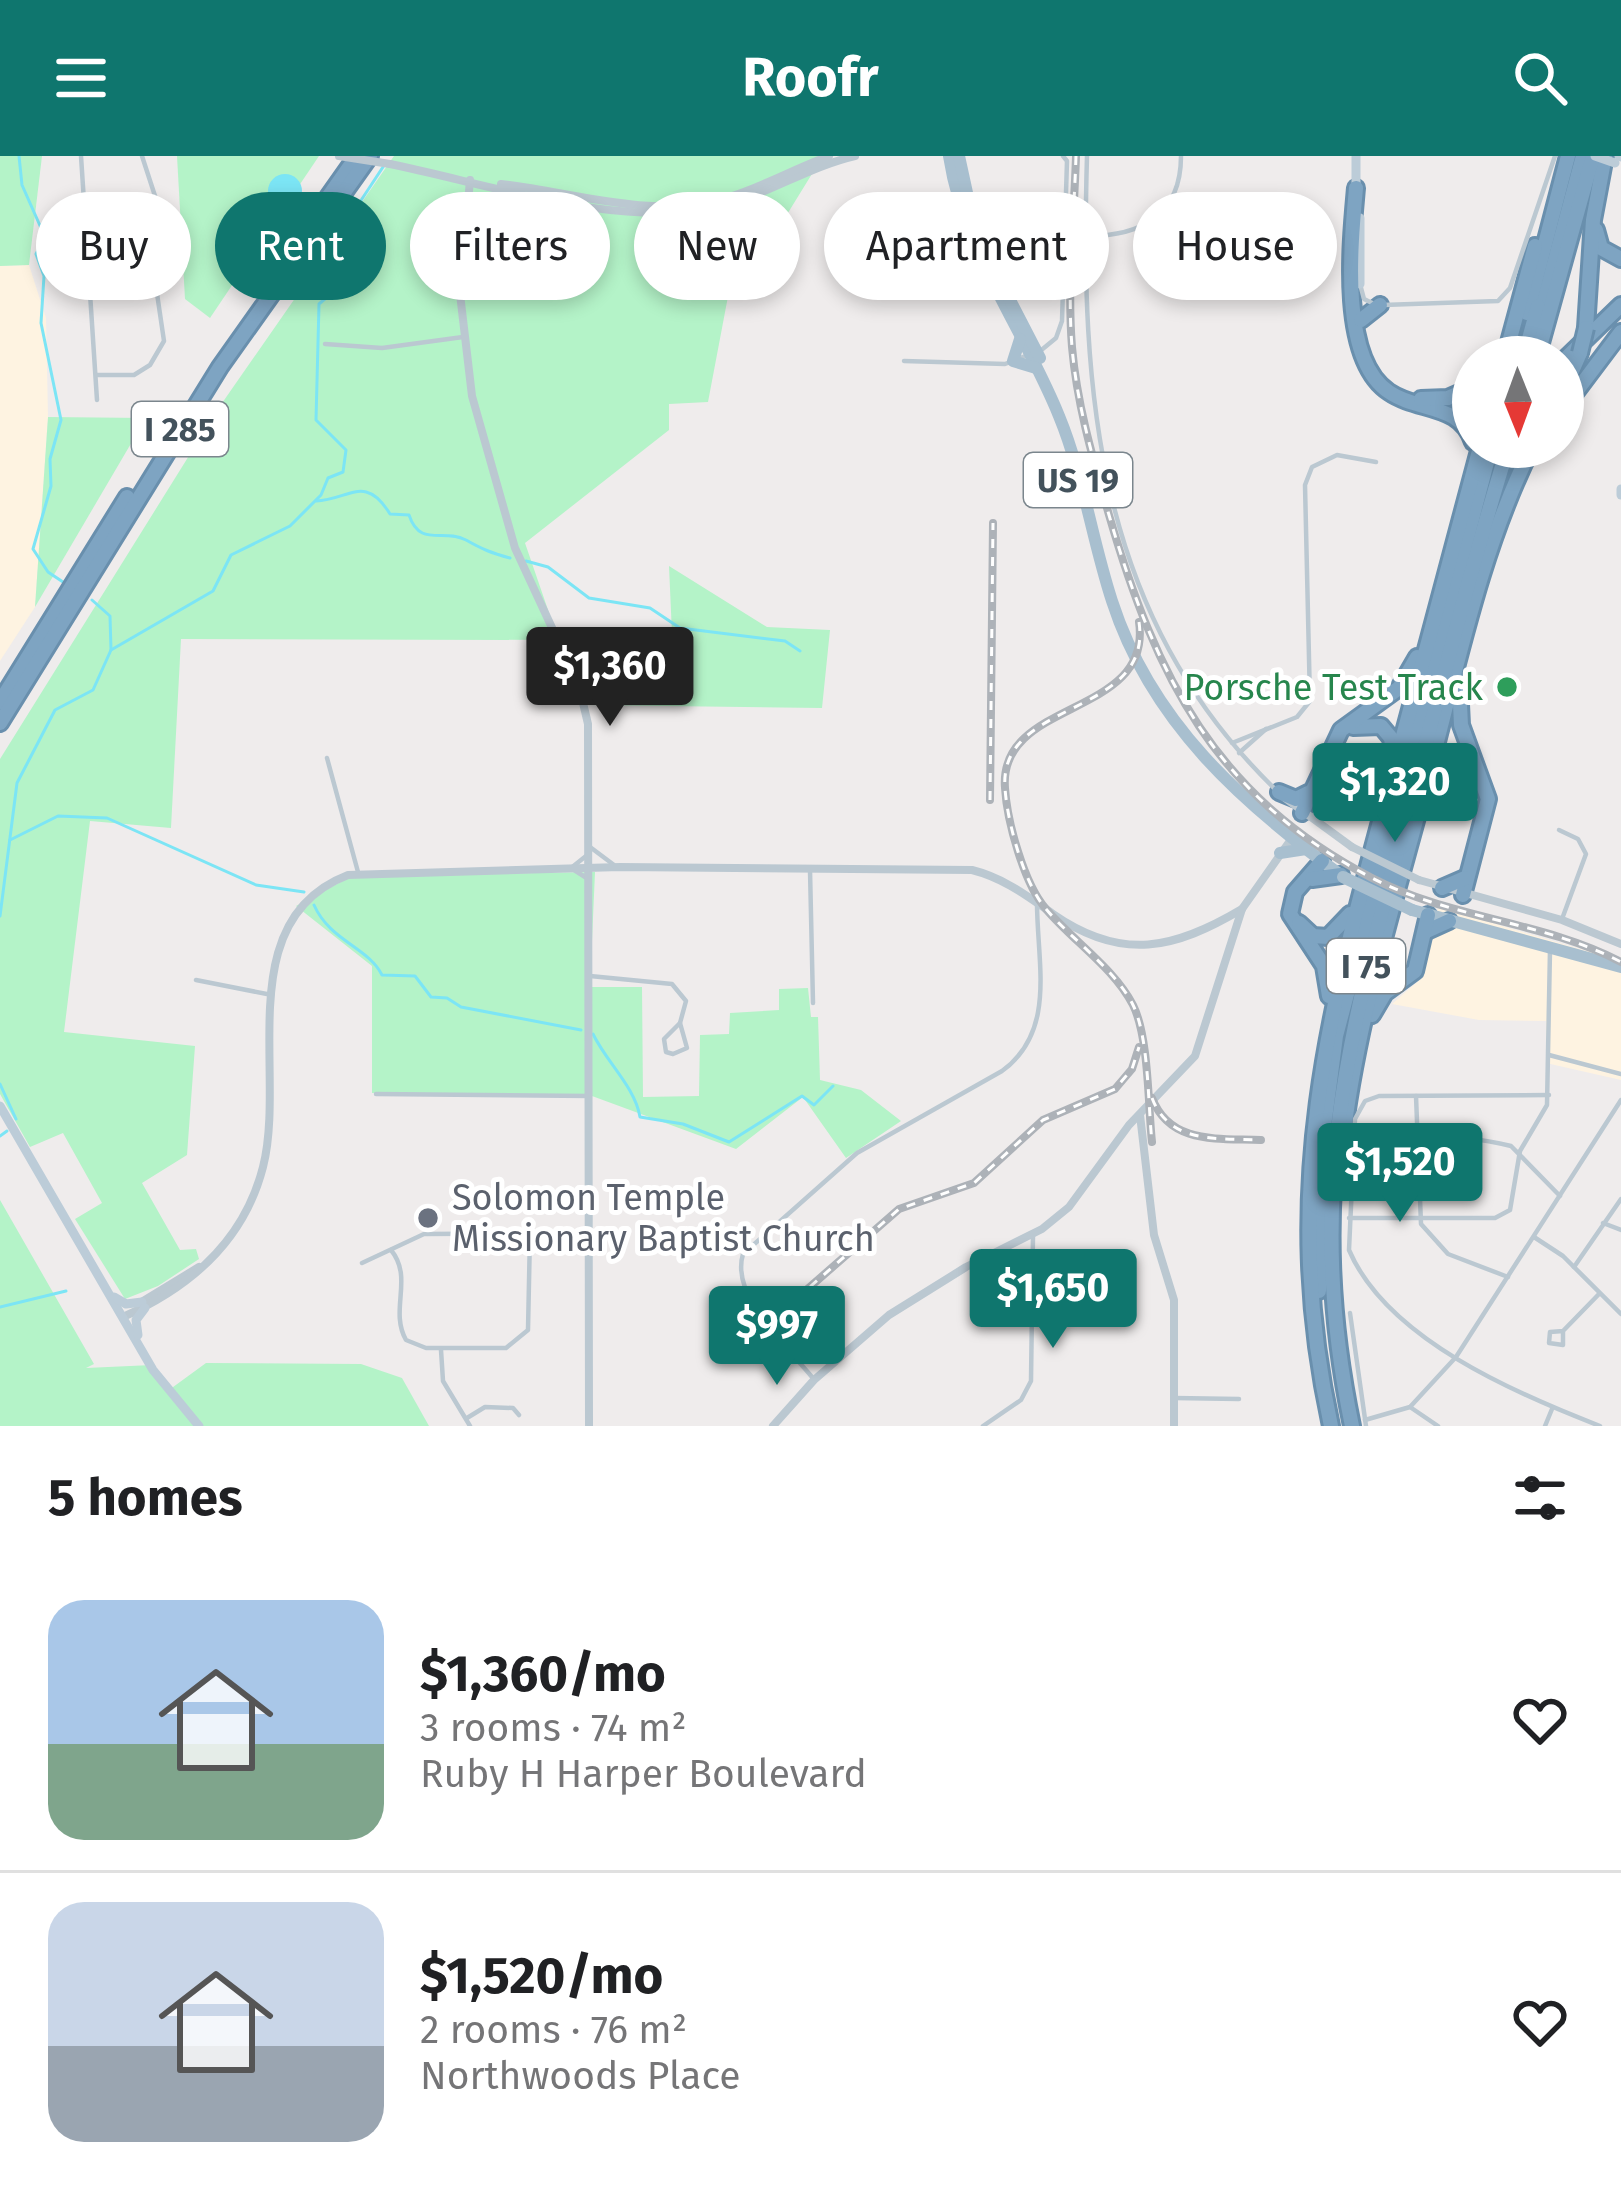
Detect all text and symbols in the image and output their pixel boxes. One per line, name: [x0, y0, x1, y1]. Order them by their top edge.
icon: menu: [48, 45, 114, 111]
icon: search: [1507, 45, 1573, 111]
text: Roofr: [742, 46, 879, 110]
chip: Buy: [36, 192, 191, 300]
chip: Rent: [215, 192, 386, 300]
chip: Filters: [410, 192, 610, 300]
chip: New: [634, 192, 800, 300]
chip: Apartment: [824, 192, 1109, 300]
chip: House: [1133, 192, 1337, 300]
north arrow: [1452, 336, 1584, 468]
map controls: [1452, 336, 1584, 468]
road number: I 285: [132, 402, 228, 456]
road number: US 19: [1024, 453, 1132, 507]
pin: $1,360: [512, 627, 708, 729]
text: $1,360: [553, 643, 667, 689]
place label: Porsche Test Track: [1184, 666, 1484, 710]
marker: Porsche Test Track: [1494, 674, 1520, 700]
pin: $1,320: [1297, 743, 1493, 845]
text: $1,320: [1340, 759, 1450, 805]
road number: I 75: [1327, 939, 1405, 993]
pin: $1,520: [1302, 1123, 1498, 1225]
text: $1,520: [1344, 1139, 1456, 1185]
place label: Solomon Temple Missionary Baptist Church: [452, 1176, 875, 1261]
marker: Solomon Temple Missionary Baptist Church: [415, 1205, 441, 1231]
pin: $1,650: [955, 1249, 1151, 1351]
text: $1,650: [997, 1265, 1109, 1311]
pin: $997: [706, 1286, 848, 1388]
text: $997: [736, 1302, 818, 1348]
icon: filters: [1507, 1465, 1573, 1531]
text: 5 homes: [48, 1467, 243, 1529]
text: $1,360/mo: [420, 1643, 666, 1705]
icon: home: [144, 1648, 288, 1792]
icon: heart: [1507, 1687, 1573, 1753]
text: 3 rooms · 74 m²: [420, 1705, 687, 1751]
text: Ruby H Harper Boulevard: [420, 1751, 867, 1797]
text: $1,520/mo: [420, 1945, 663, 2007]
icon: home: [144, 1950, 288, 2094]
icon: heart: [1507, 1989, 1573, 2055]
text: 2 rooms · 76 m²: [420, 2007, 687, 2053]
text: Northwoods Place: [420, 2053, 741, 2099]

